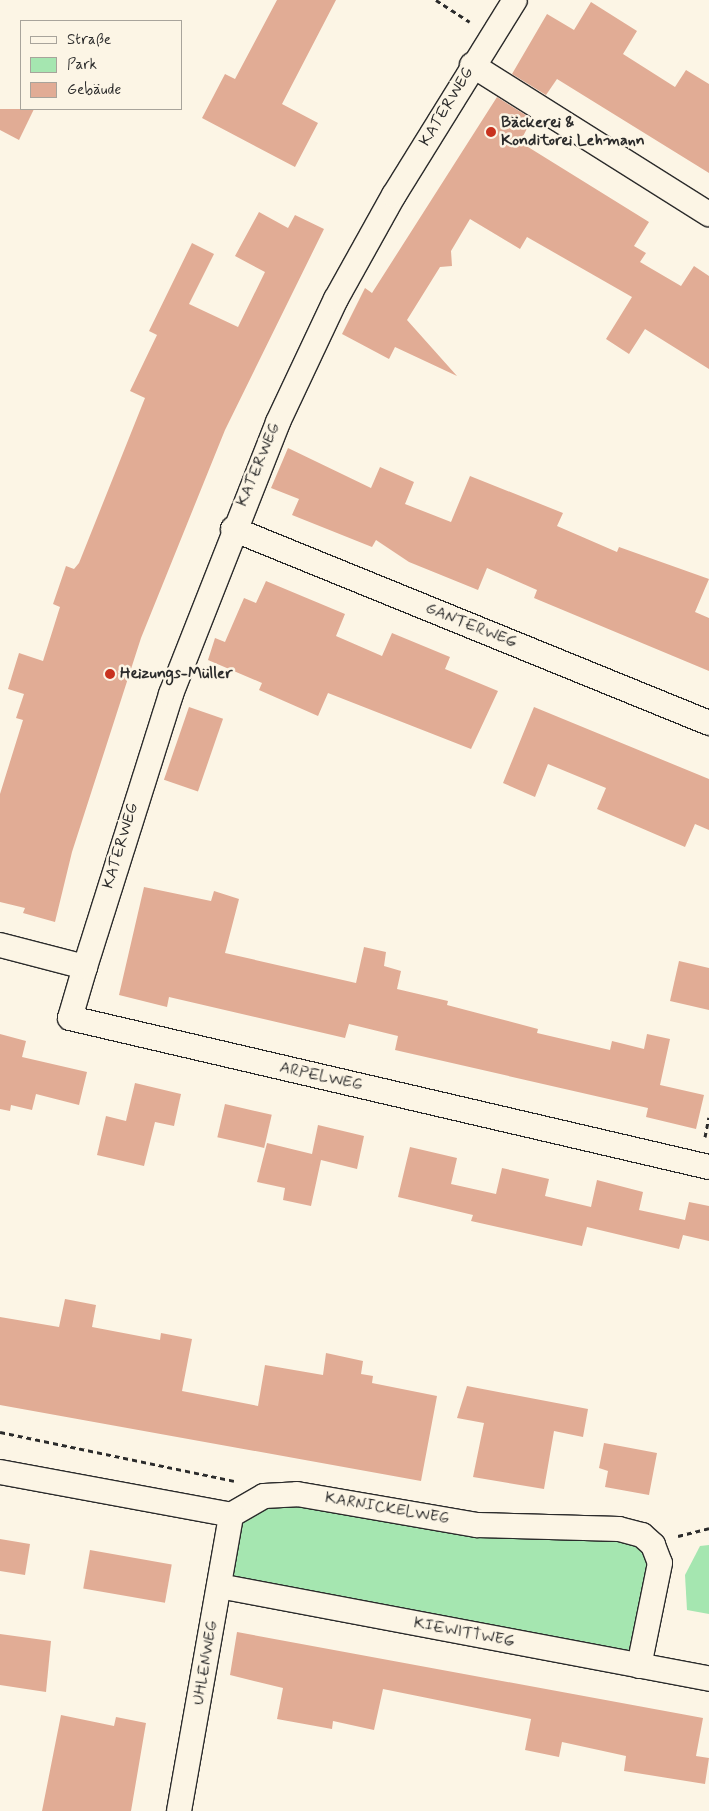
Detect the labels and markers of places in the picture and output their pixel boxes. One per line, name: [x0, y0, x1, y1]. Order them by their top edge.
place label: Bäckerei & Konditorei Lehmann: [501, 113, 645, 151]
marker: Bäckerei & Konditorei Lehmann: [485, 126, 497, 138]
place label: Heizungs-Müller: [120, 664, 232, 684]
marker: Heizungs-Müller: [104, 668, 116, 680]

